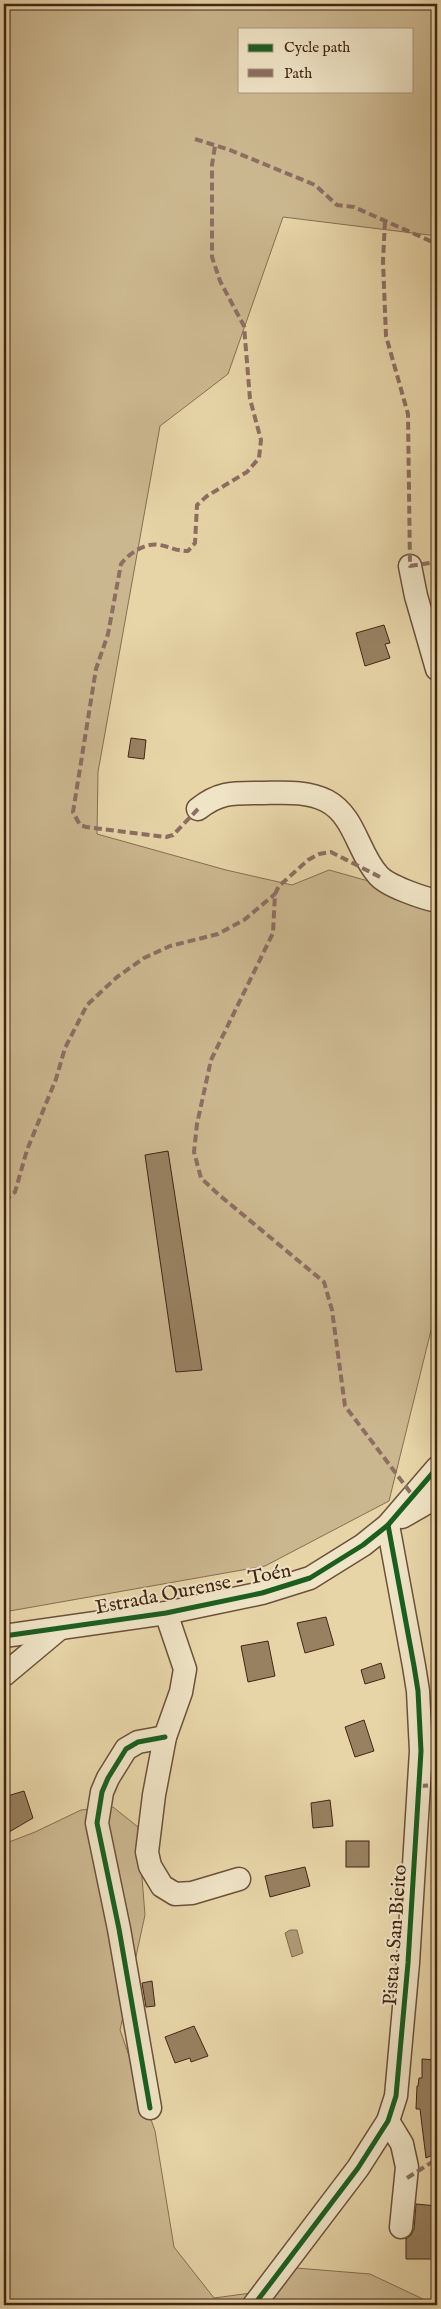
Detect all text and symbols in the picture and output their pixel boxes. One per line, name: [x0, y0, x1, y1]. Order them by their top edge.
legend: [238, 28, 414, 92]
text: Cycle path: [284, 38, 350, 57]
text: Path: [284, 64, 312, 83]
street label: Estrada Ourense - Toén: [93, 1558, 294, 1621]
street label: Pista a San Bieito: [378, 1864, 413, 2006]

